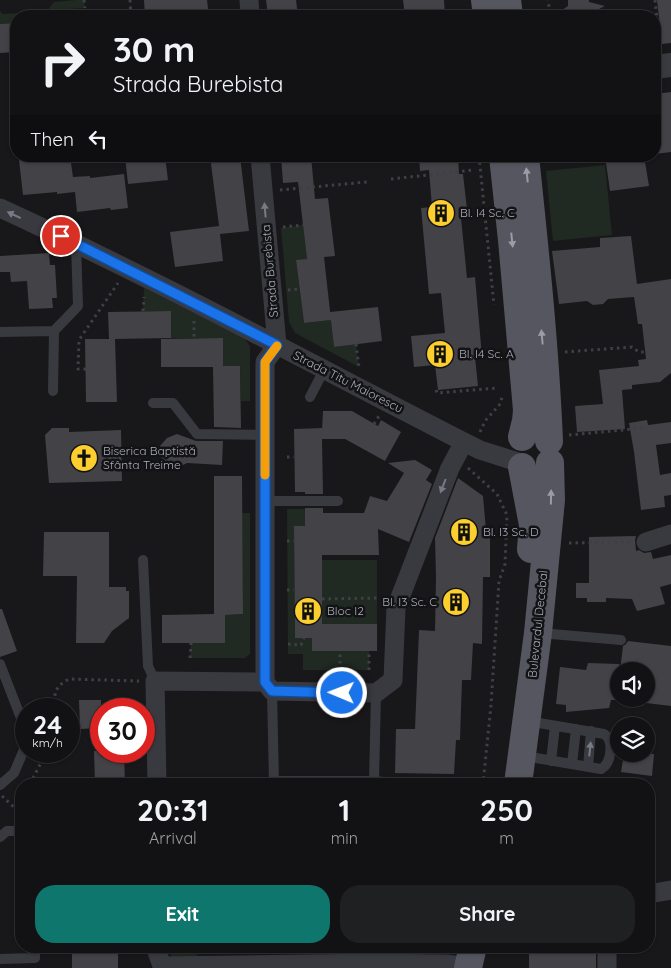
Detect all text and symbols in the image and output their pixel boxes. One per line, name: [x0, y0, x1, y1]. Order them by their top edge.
text: 30 m: [113, 27, 195, 71]
icon: right: [30, 30, 95, 95]
text: Strada Burebista: [113, 70, 283, 98]
icon: left: [84, 125, 112, 153]
text: Then: [30, 127, 74, 151]
one-way arrow: [523, 167, 531, 183]
building icon: Bl. I4 Sc. C: [426, 198, 456, 228]
one-way arrow: [261, 201, 269, 217]
place label: Bl. I4 Sc. C: [460, 205, 515, 220]
one-way arrow: [7, 210, 21, 218]
pin: [40, 215, 82, 257]
icon: arrive: [47, 222, 75, 250]
street label: Strada Burebista: [258, 224, 281, 318]
one-way arrow: [508, 232, 516, 248]
one-way arrow: [538, 329, 546, 345]
building icon: Bl. I4 Sc. A: [425, 339, 455, 369]
place label: Bl. I4 Sc. A: [459, 346, 514, 361]
street label: Strada Titu Maiorescu: [291, 347, 406, 416]
church icon: Biserica Baptistă Sfânta Treime: [69, 443, 99, 473]
place label: Biserica Baptistă Sfânta Treime: [103, 443, 196, 472]
one-way arrow: [439, 479, 446, 494]
one-way arrow: [547, 489, 555, 505]
building icon: Bl. I3 Sc. D: [449, 517, 479, 547]
place label: Bl. I3 Sc. D: [483, 524, 539, 539]
street label: Bulevardul Decebal: [524, 569, 551, 678]
building icon: Bl. I3 Sc. C: [441, 587, 471, 617]
place label: Bl. I3 Sc. C: [382, 594, 437, 609]
building icon: Bloc I2: [293, 596, 323, 626]
place label: Bloc I2: [327, 603, 364, 618]
map controls: [610, 662, 655, 762]
button: sound: [610, 662, 655, 707]
position arrow: [315, 666, 367, 718]
speed limit sign: 30: [90, 698, 155, 763]
text: 24: [33, 709, 62, 740]
button: layers: [610, 717, 655, 762]
text: km/h: [32, 735, 63, 750]
one-way arrow: [586, 741, 594, 757]
text: 20:31: [137, 791, 209, 829]
text: 1: [338, 791, 350, 829]
text: 250: [480, 791, 533, 829]
text: Arrival: [149, 828, 197, 848]
text: min: [331, 828, 358, 848]
text: m: [499, 828, 514, 848]
button: Exit: [35, 885, 330, 943]
button: Share: [340, 885, 635, 943]

